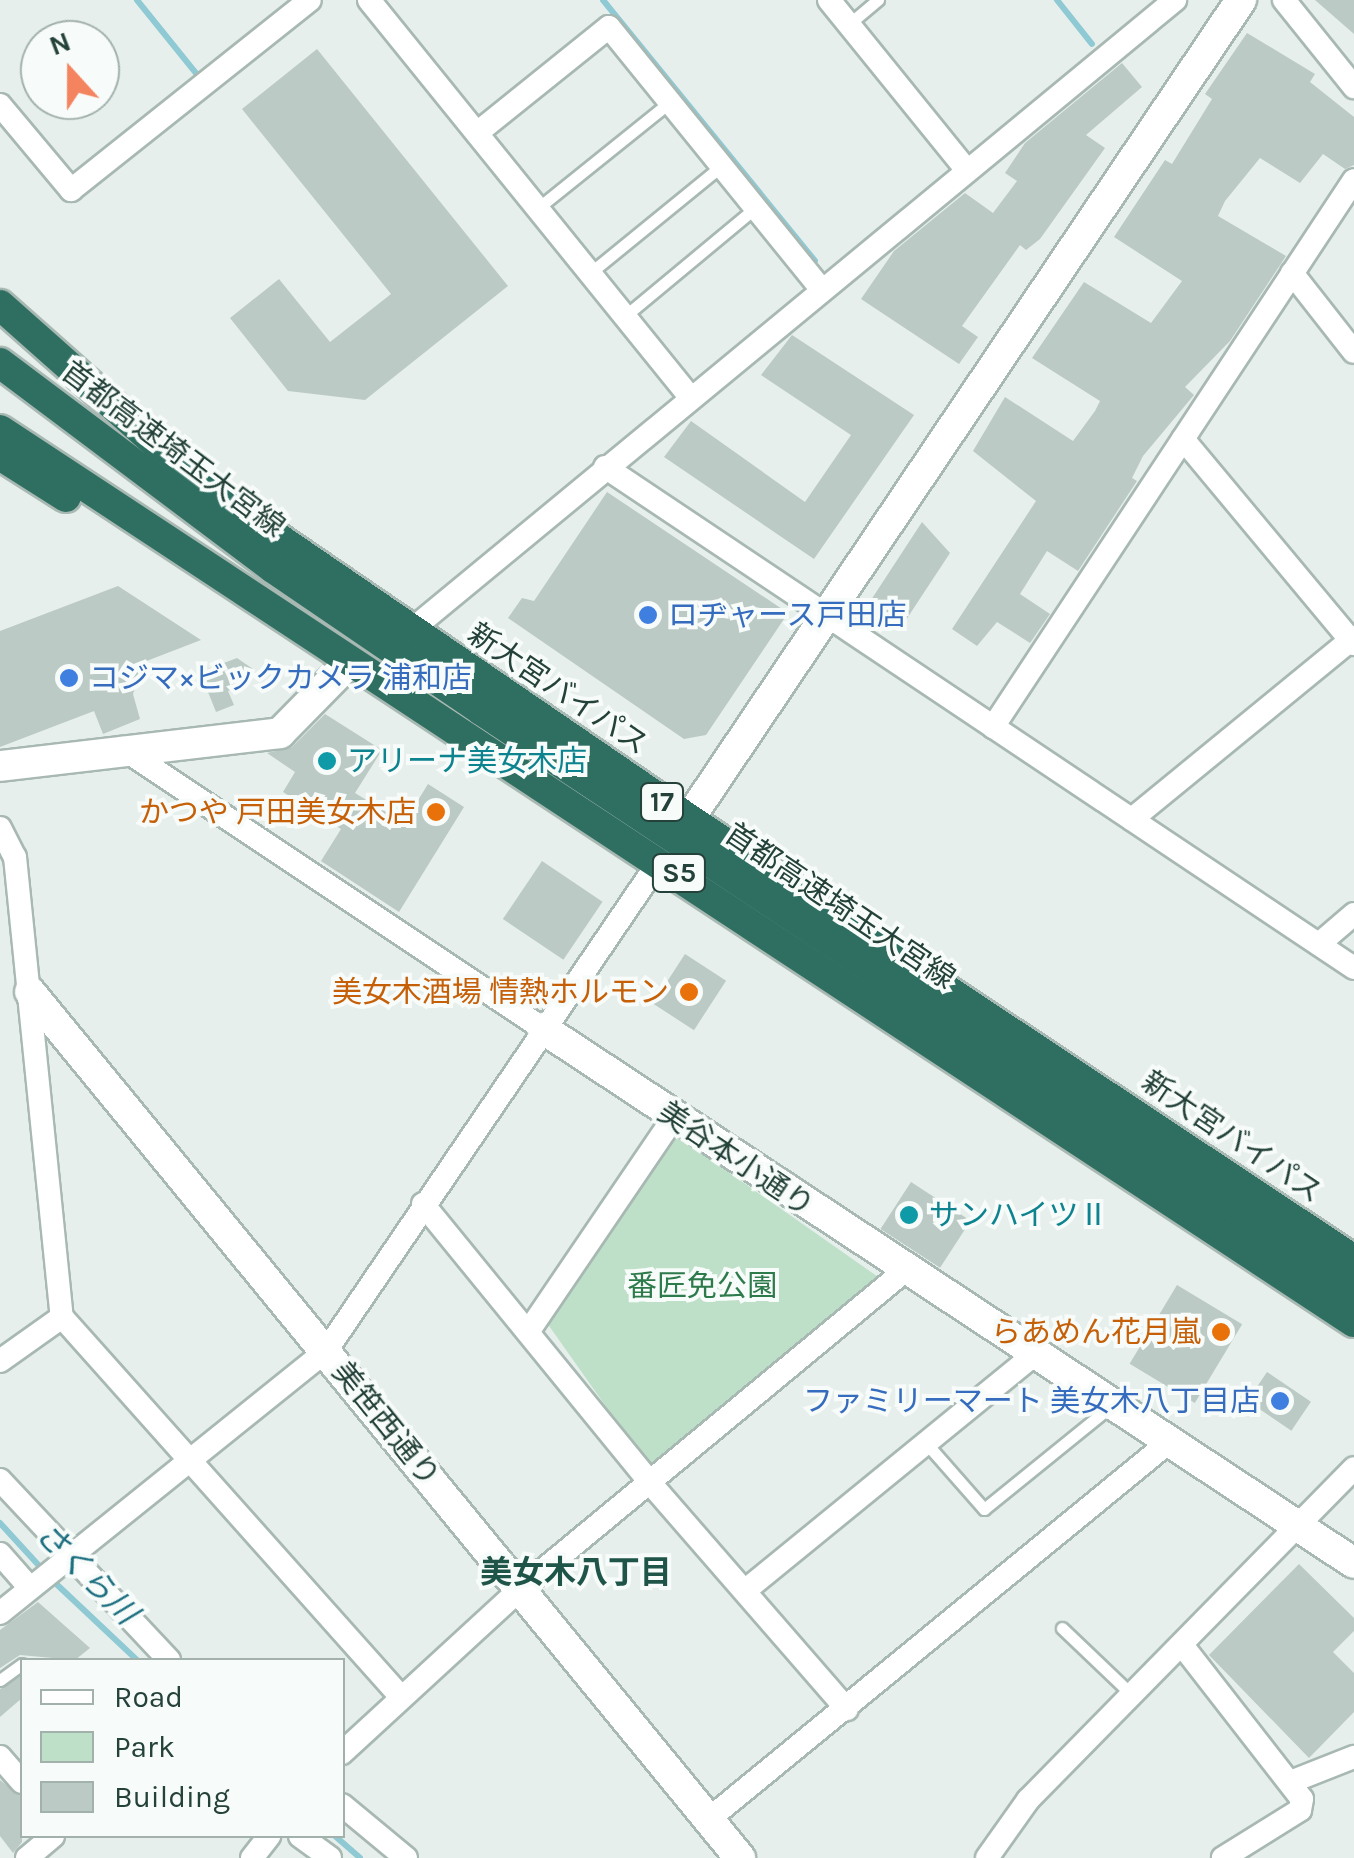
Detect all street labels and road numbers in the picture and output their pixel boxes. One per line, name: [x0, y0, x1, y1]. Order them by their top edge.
street label: 首都高速埼玉大宮線: [54, 353, 292, 545]
street label: 新大宮バイパス: [461, 615, 655, 763]
road number: 17: [640, 779, 684, 825]
street label: 首都高速埼玉大宮線: [718, 816, 962, 996]
road number: S5: [652, 850, 706, 896]
street label: 新大宮バイパス: [1135, 1063, 1329, 1211]
street label: 美谷本小通り: [651, 1094, 821, 1224]
street label: 美笹西通り: [325, 1354, 447, 1494]

